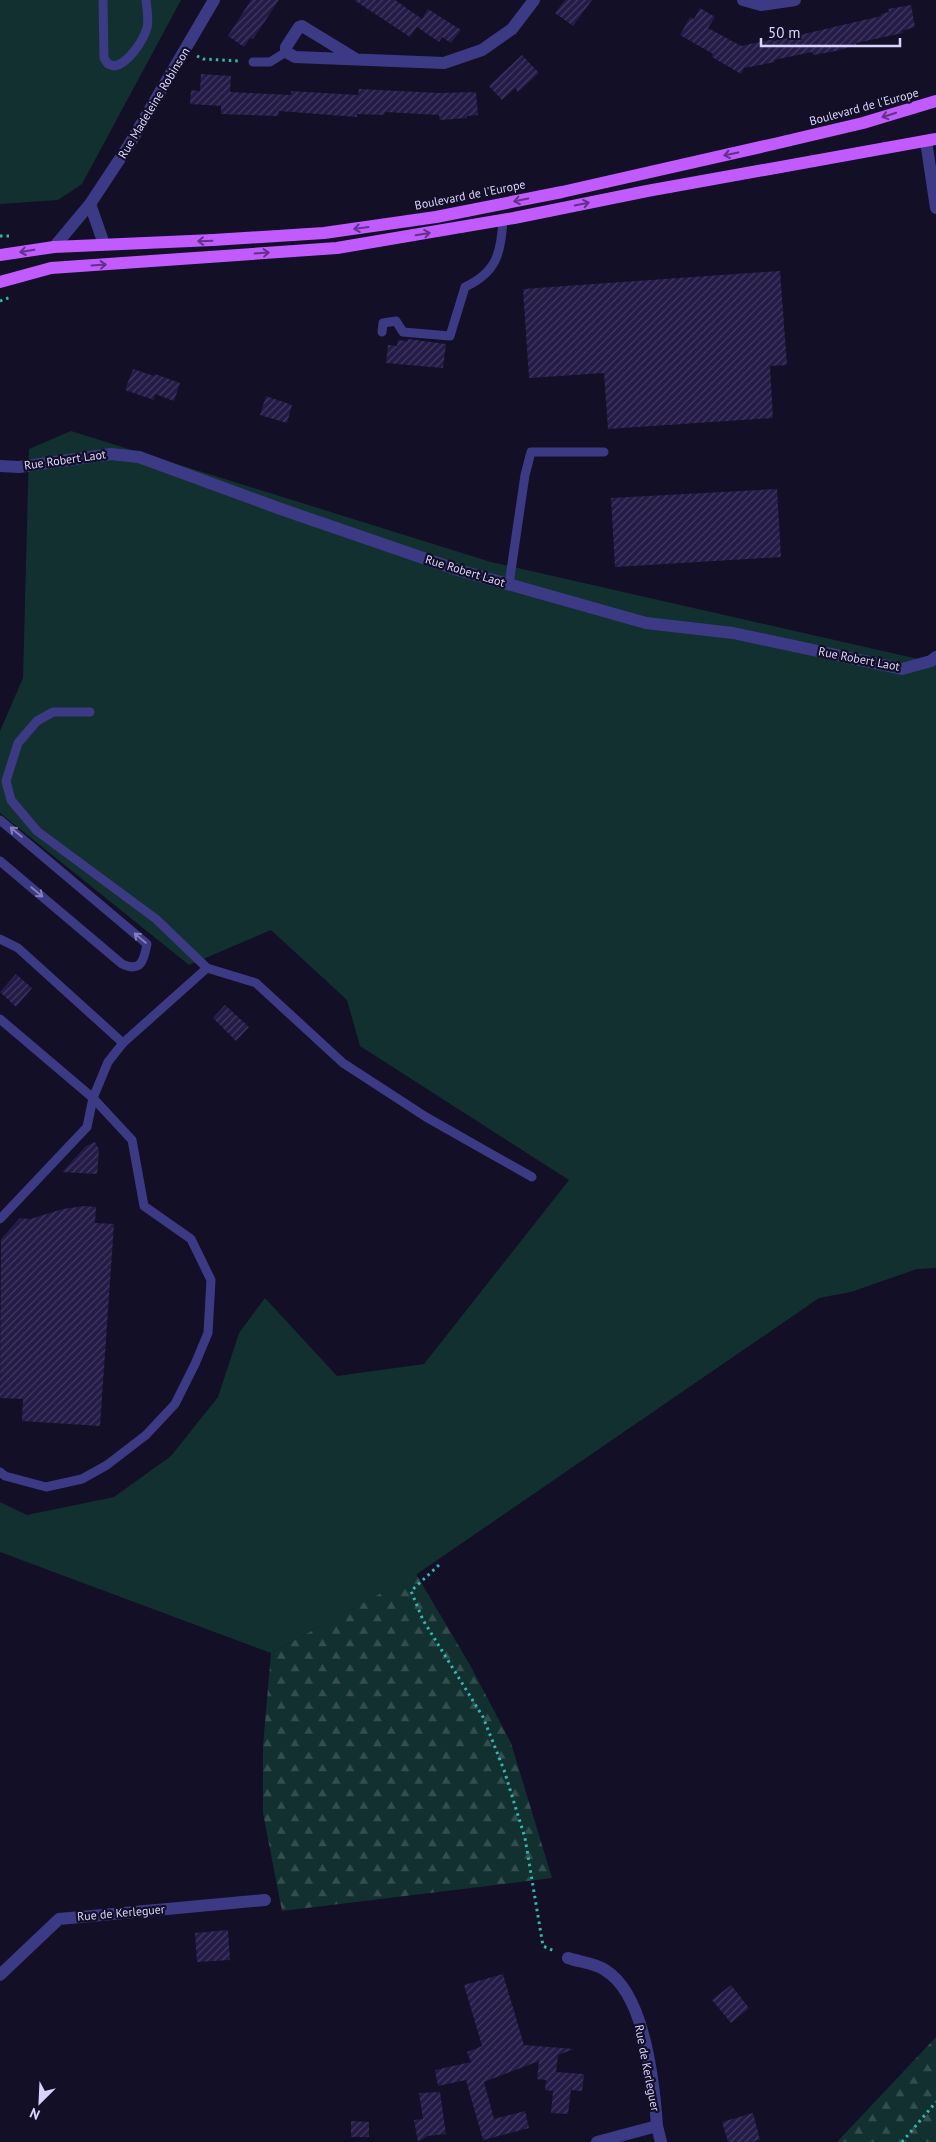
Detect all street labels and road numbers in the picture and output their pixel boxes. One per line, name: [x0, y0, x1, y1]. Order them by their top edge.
street label: Rue Madeleine Robinson: [114, 45, 193, 161]
street label: Boulevard de l'Europe: [808, 85, 920, 128]
street label: Boulevard de l'Europe: [413, 176, 527, 213]
street label: Rue Robert Laot: [23, 446, 107, 473]
street label: Rue Robert Laot: [424, 551, 507, 590]
street label: Rue Robert Laot: [817, 643, 901, 674]
street label: Rue de Kerleguer: [76, 1901, 165, 1924]
street label: Rue de Kerleguer: [632, 2023, 663, 2113]

